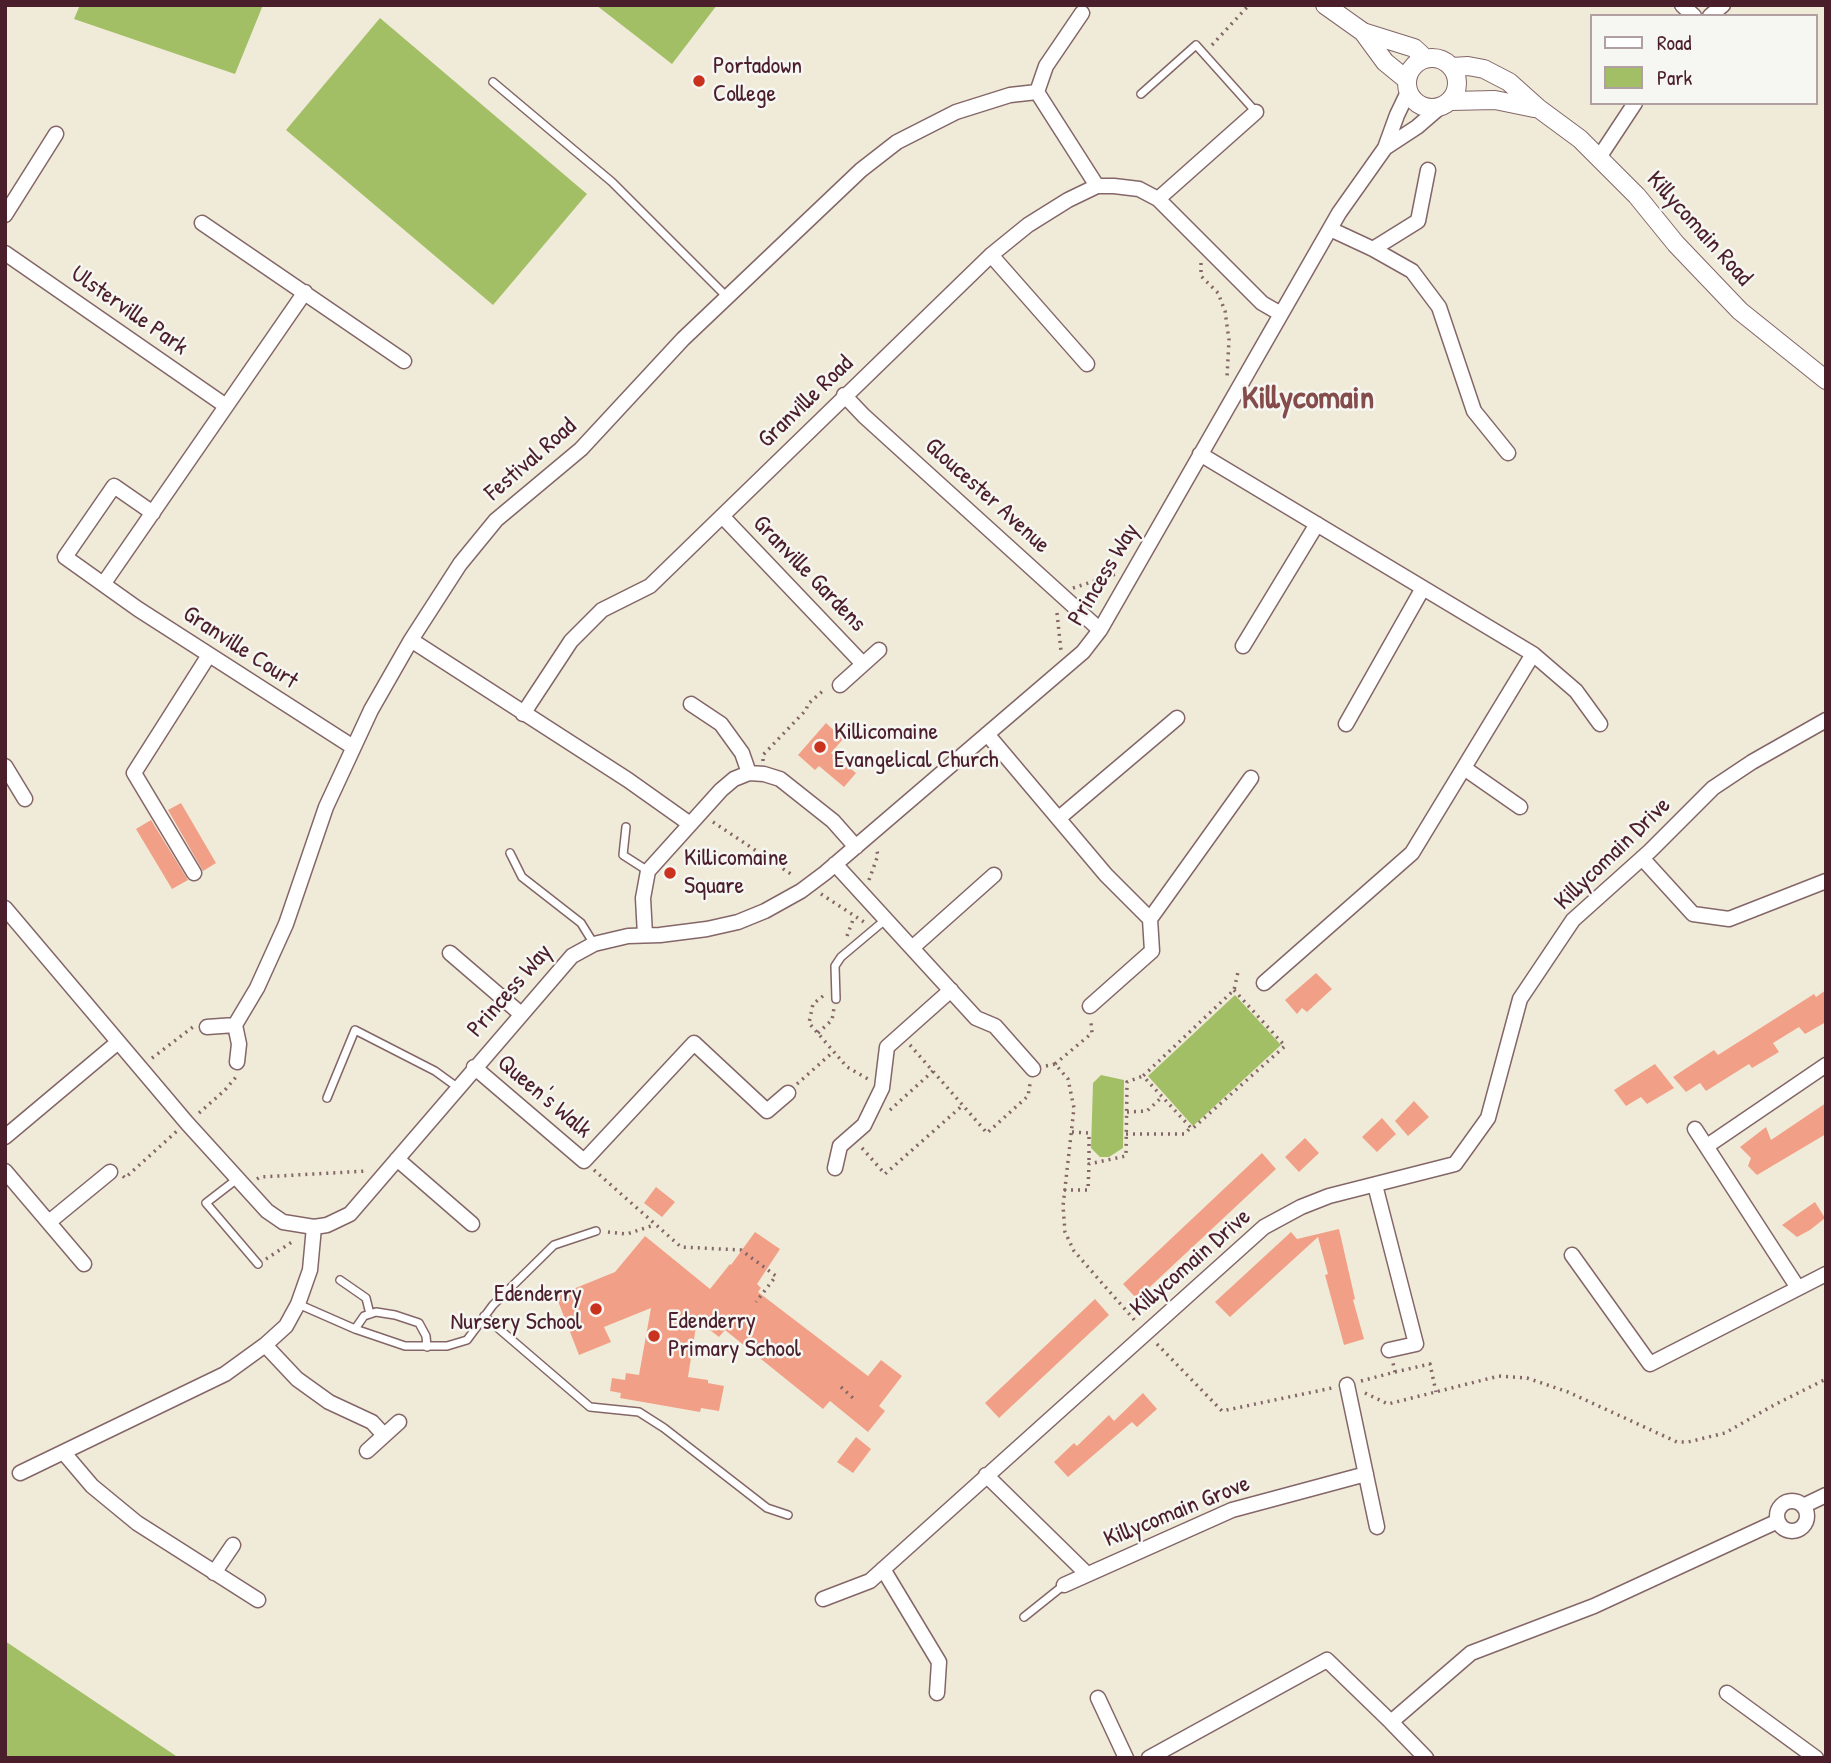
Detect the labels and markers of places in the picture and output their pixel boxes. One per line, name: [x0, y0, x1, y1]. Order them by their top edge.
place label: Portadown College: [713, 53, 802, 109]
marker: Portadown College: [691, 73, 707, 89]
place label: Killicomaine Evangelical Church: [834, 719, 999, 775]
marker: Killicomaine Evangelical Church: [812, 739, 828, 755]
place label: Killicomaine Square: [684, 845, 788, 901]
marker: Killicomaine Square: [662, 865, 678, 881]
place label: Edenderry Nursery School: [451, 1281, 582, 1337]
marker: Edenderry Nursery School: [588, 1301, 604, 1317]
place label: Edenderry Primary School: [668, 1308, 801, 1364]
marker: Edenderry Primary School: [646, 1328, 662, 1344]

